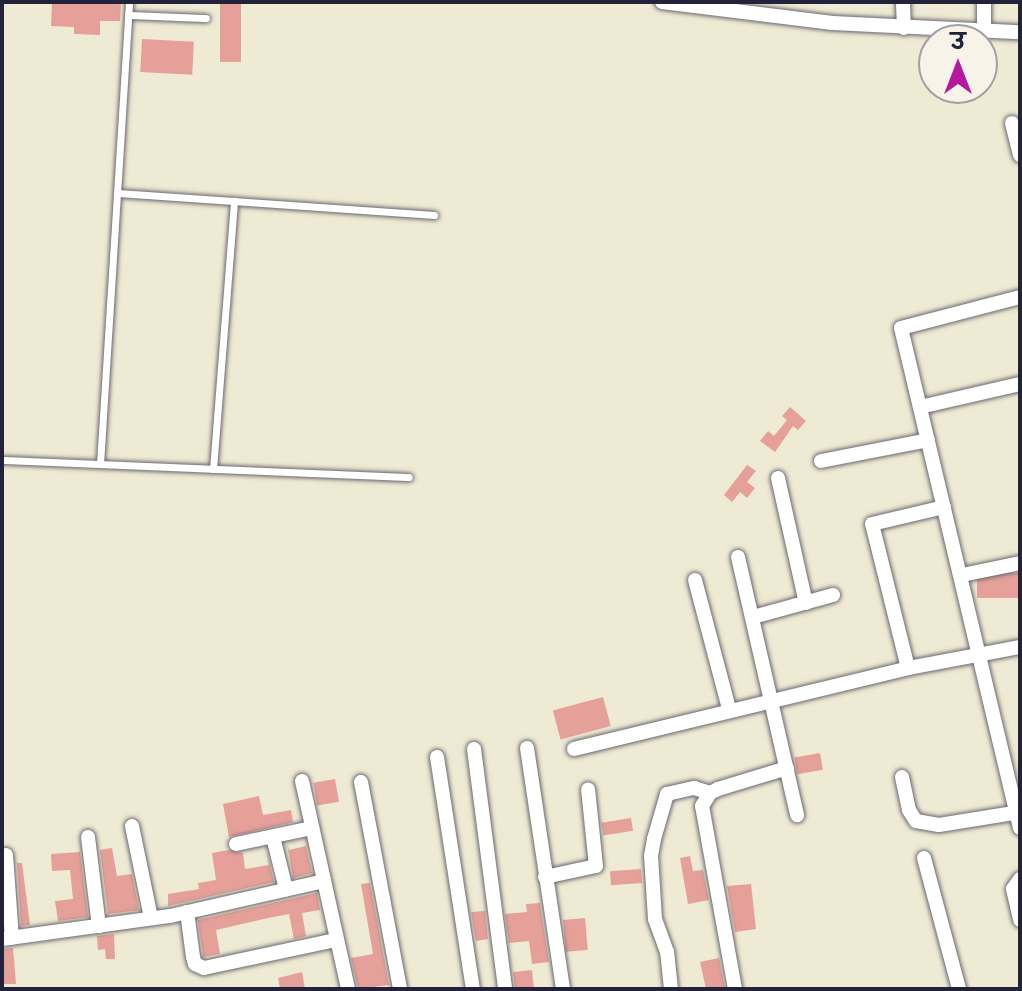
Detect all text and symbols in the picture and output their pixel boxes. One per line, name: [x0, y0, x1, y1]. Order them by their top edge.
north arrow: [918, 24, 998, 104]
text: उ: [951, 28, 965, 56]

